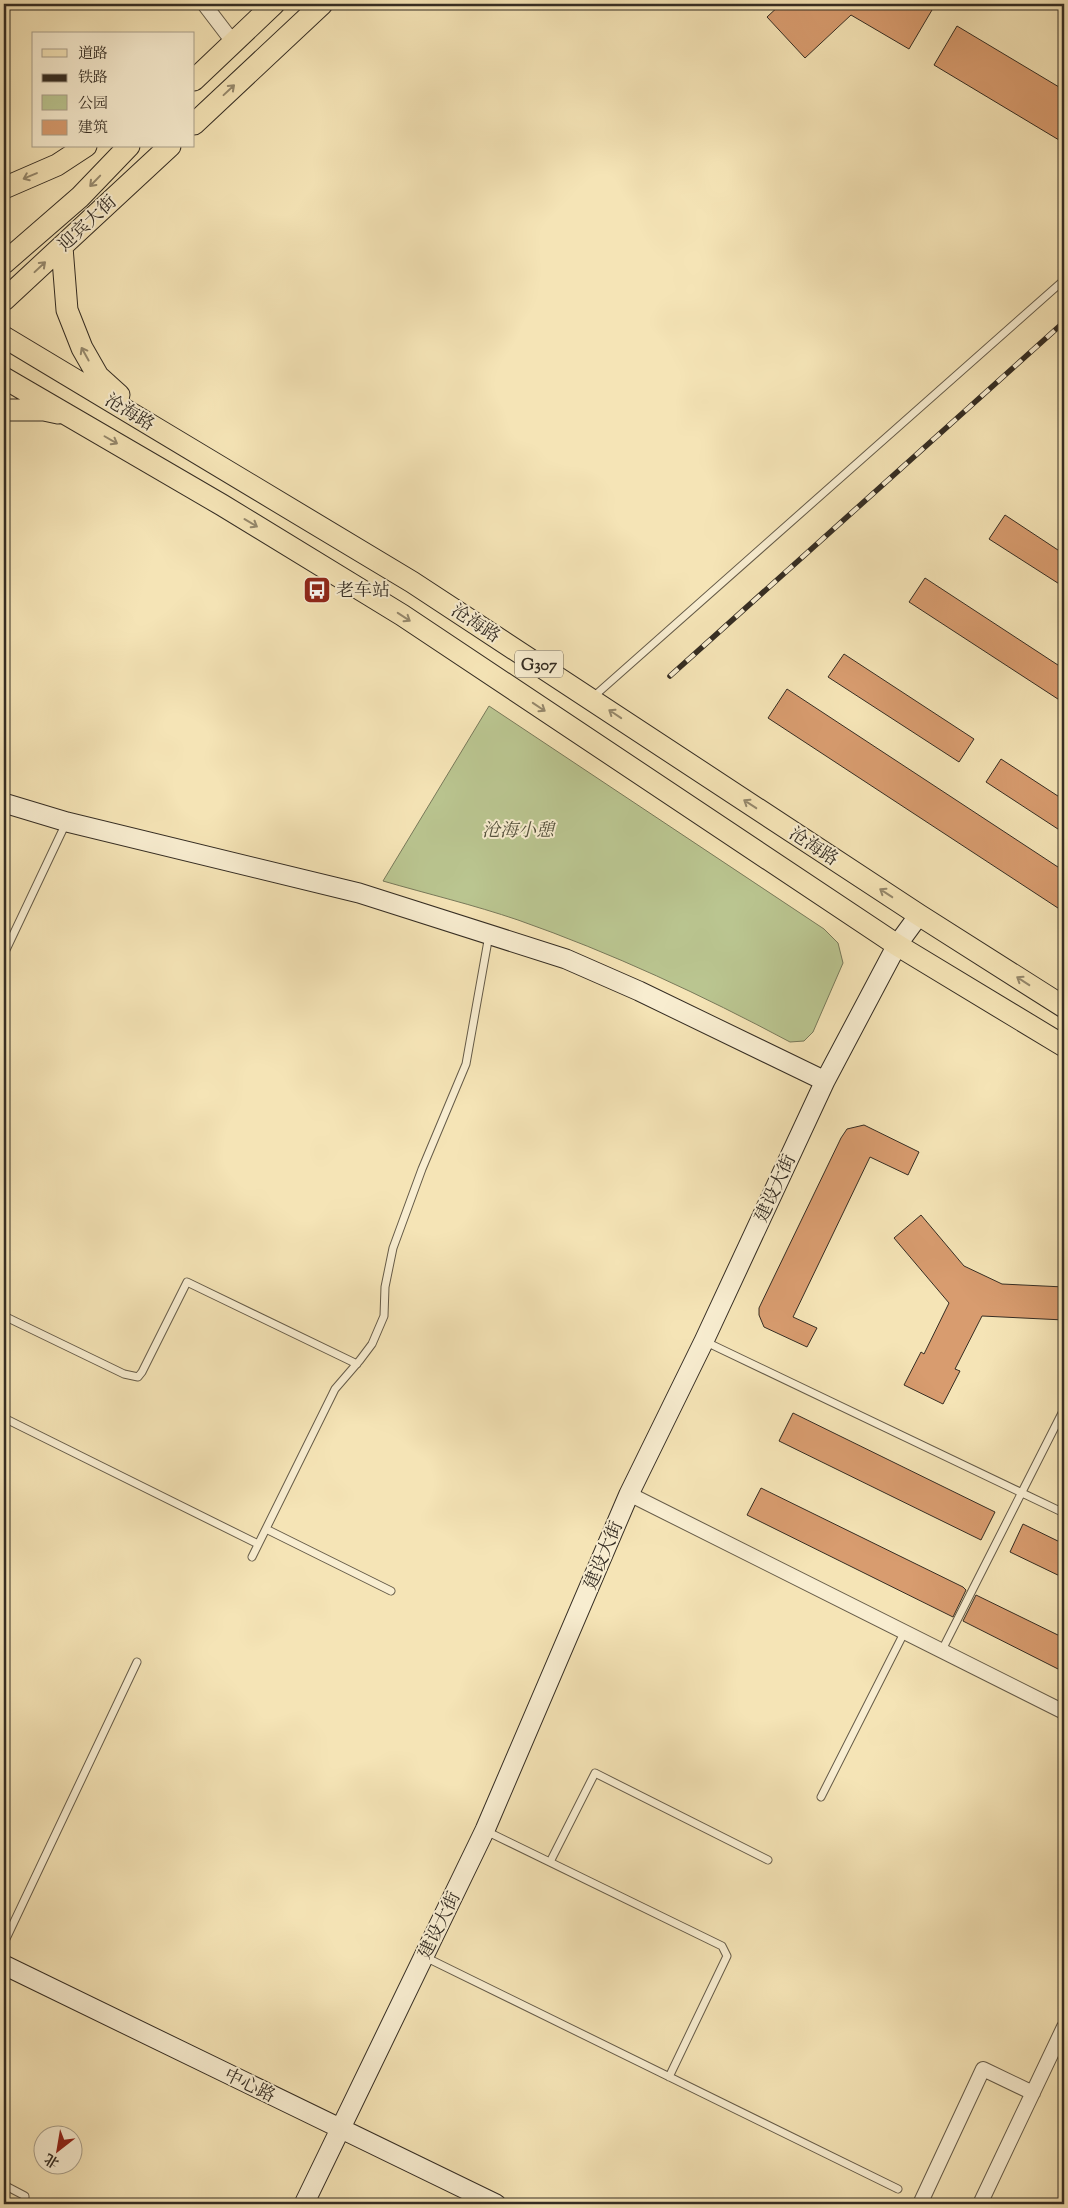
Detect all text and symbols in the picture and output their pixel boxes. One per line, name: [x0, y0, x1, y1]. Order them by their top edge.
legend: [32, 32, 195, 148]
text: 道路: [78, 44, 108, 65]
text: 铁路: [78, 68, 108, 89]
one-way arrow: [223, 84, 236, 96]
text: 公园: [78, 94, 108, 115]
text: 建筑: [78, 118, 108, 139]
one-way arrow: [23, 172, 38, 182]
one-way arrow: [89, 175, 101, 187]
street label: 迎宾大街: [53, 190, 124, 259]
one-way arrow: [33, 261, 46, 273]
one-way arrow: [80, 347, 89, 362]
street label: 沧海路: [99, 389, 159, 439]
one-way arrow: [103, 435, 117, 445]
one-way arrow: [243, 518, 257, 528]
bus stop icon: 老车站: [302, 575, 332, 605]
place label: 老车站: [336, 579, 390, 605]
street label: 沧海路: [445, 599, 505, 650]
one-way arrow: [397, 612, 411, 622]
road number: G307: [515, 651, 563, 678]
one-way arrow: [532, 702, 546, 712]
one-way arrow: [608, 709, 622, 720]
one-way arrow: [744, 799, 758, 809]
park label: 沧海小憩: [482, 819, 556, 845]
street label: 沧海路: [783, 822, 843, 873]
one-way arrow: [880, 888, 894, 898]
one-way arrow: [1017, 976, 1031, 986]
street label: 建设大街: [750, 1151, 804, 1227]
street label: 建设大街: [579, 1518, 631, 1594]
street label: 建设大街: [413, 1888, 468, 1964]
street label: 中心路: [219, 2063, 279, 2110]
north arrow: [32, 2126, 82, 2176]
text: 北: [41, 2147, 63, 2172]

